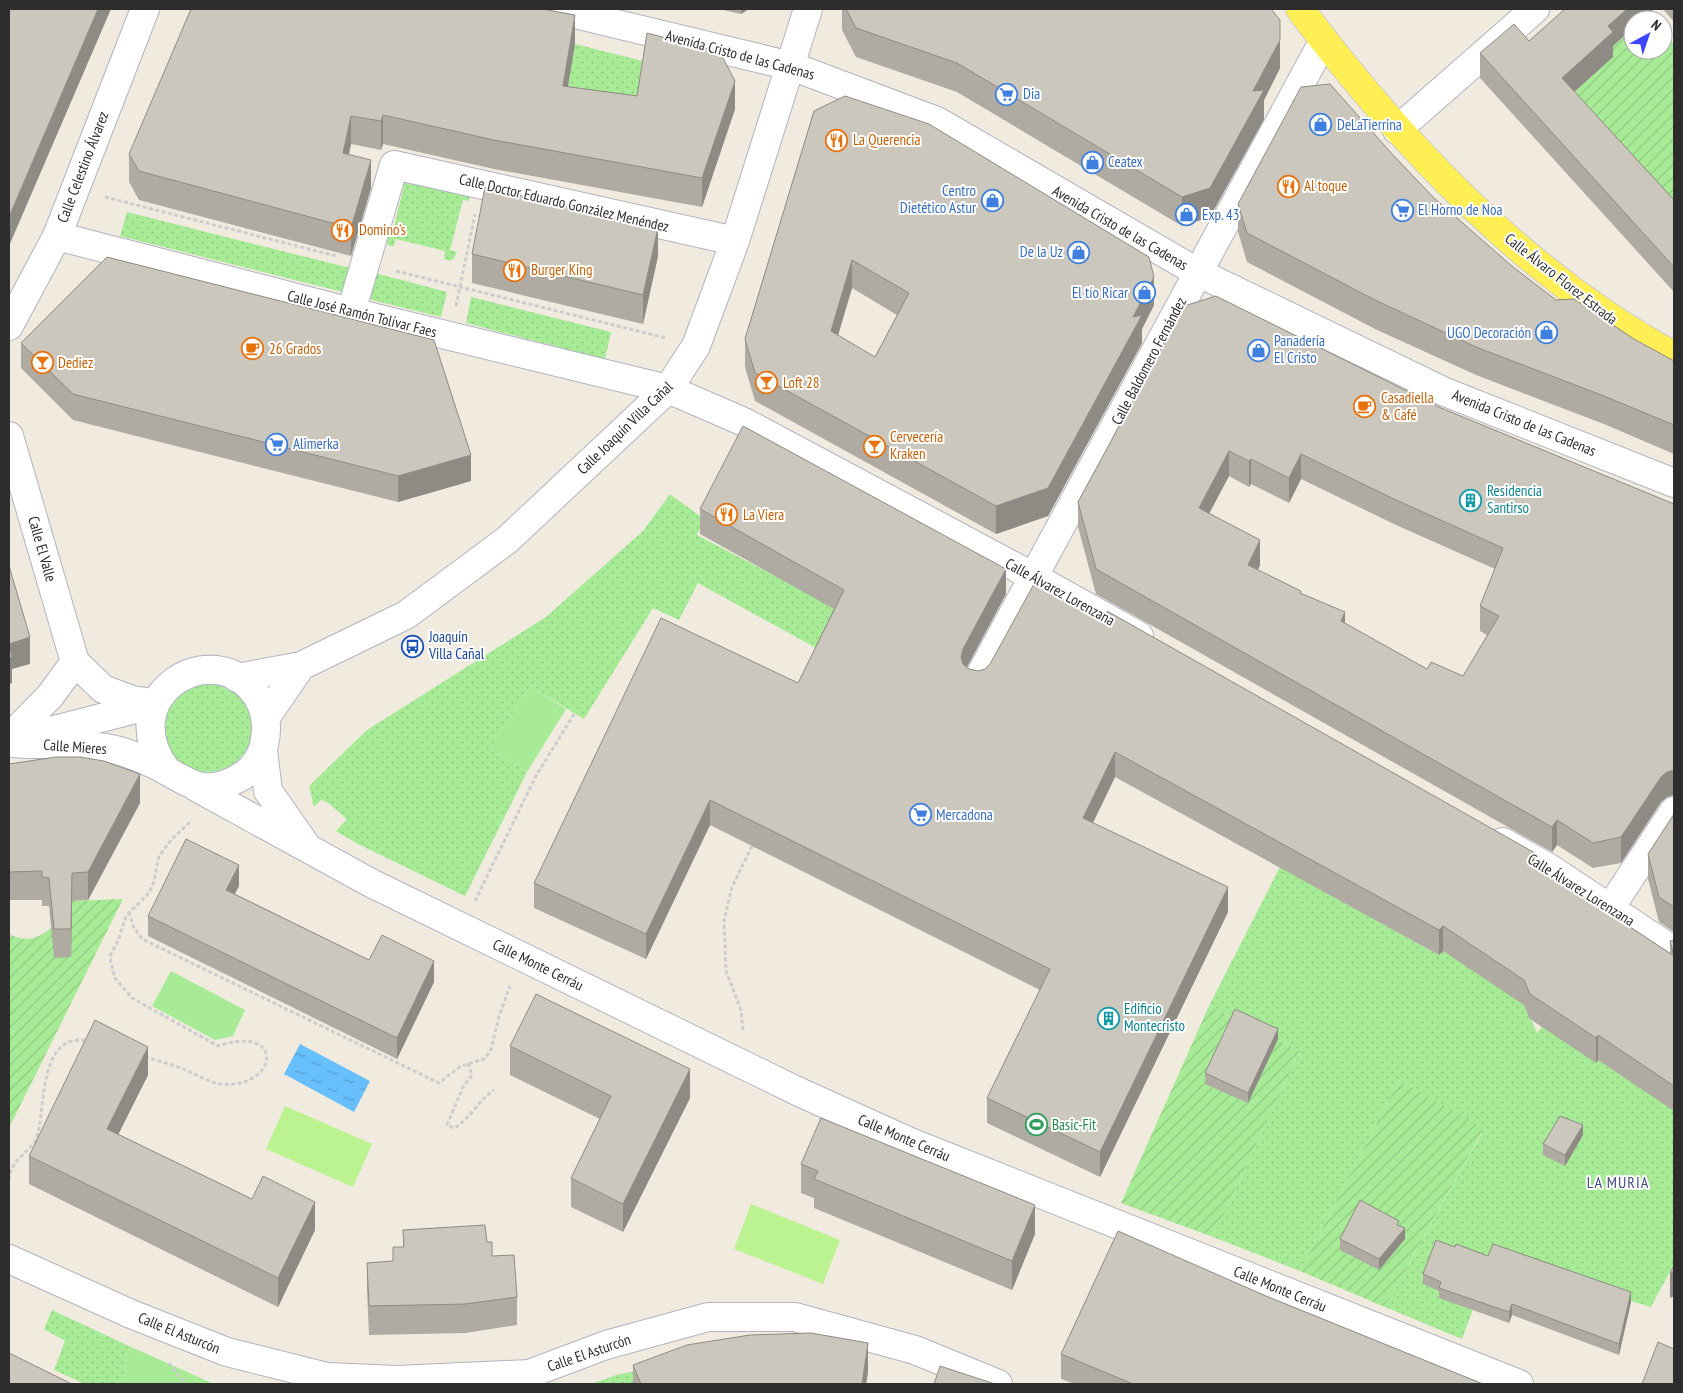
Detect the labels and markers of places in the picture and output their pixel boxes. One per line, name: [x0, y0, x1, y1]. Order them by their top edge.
supermarket icon: Dia: [995, 82, 1019, 106]
place label: Dia: [1023, 84, 1040, 103]
shop icon: DeLaTierrina: [1309, 113, 1333, 137]
place label: DeLaTierrina: [1337, 115, 1402, 134]
restaurant icon: La Querencia: [825, 128, 849, 152]
place label: La Querencia: [853, 130, 921, 149]
shop icon: Ceatex: [1080, 150, 1104, 174]
place label: Ceatex: [1108, 152, 1143, 171]
restaurant icon: Al toque: [1276, 174, 1300, 198]
place label: Al toque: [1304, 176, 1347, 195]
place label: Centro Dietético Astur: [900, 181, 977, 217]
shop icon: Centro Dietético Astur: [980, 188, 1004, 212]
supermarket icon: El Horno de Noa: [1390, 198, 1414, 222]
place label: El Horno de Noa: [1418, 200, 1502, 219]
shop icon: Exp. 43: [1174, 203, 1198, 227]
place label: Exp. 43: [1202, 205, 1239, 224]
restaurant icon: Domino's: [331, 218, 355, 242]
place label: Domino's: [359, 220, 406, 239]
shop icon: De la Uz: [1067, 240, 1091, 264]
place label: De la Uz: [1020, 242, 1063, 261]
restaurant icon: Burger King: [503, 258, 527, 282]
place label: Burger King: [531, 260, 592, 279]
shop icon: El tío Ricar: [1132, 281, 1156, 305]
place label: El tío Ricar: [1072, 283, 1129, 302]
shop icon: UGO Decoración: [1535, 321, 1559, 345]
place label: UGO Decoración: [1447, 323, 1531, 342]
place label: Panadería El Cristo: [1274, 331, 1325, 367]
cafe icon: 26 Grados: [241, 337, 265, 361]
shop icon: Panadería El Cristo: [1246, 338, 1270, 362]
place label: 26 Grados: [269, 339, 321, 358]
bar icon: Dediez: [30, 351, 54, 375]
place label: Dediez: [58, 353, 93, 372]
bar icon: Loft 28: [755, 371, 779, 395]
place label: Loft 28: [783, 373, 819, 392]
place label: Casadiella & Café: [1381, 388, 1434, 424]
cafe icon: Casadiella & Café: [1353, 395, 1377, 419]
place label: Cervecería Kraken: [890, 427, 943, 463]
supermarket icon: Alimerka: [265, 432, 289, 456]
place label: Alimerka: [293, 434, 339, 453]
bar icon: Cervecería Kraken: [862, 434, 886, 458]
place label: Residencia Santirso: [1487, 481, 1542, 517]
building icon: Residencia Santirso: [1459, 488, 1483, 512]
restaurant icon: La Viera: [715, 503, 739, 527]
place label: La Viera: [743, 505, 784, 524]
place label: Joaquín Villa Cañal: [428, 627, 485, 663]
bus stop icon: Joaquín Villa Cañal: [401, 634, 425, 658]
supermarket icon: Mercadona: [908, 803, 932, 827]
place label: Mercadona: [936, 805, 993, 824]
place label: Edificio Montecristo: [1124, 999, 1185, 1035]
building icon: Edificio Montecristo: [1096, 1006, 1120, 1030]
sports icon: Basic-Fit: [1024, 1113, 1048, 1137]
place label: Basic-Fit: [1052, 1115, 1096, 1134]

